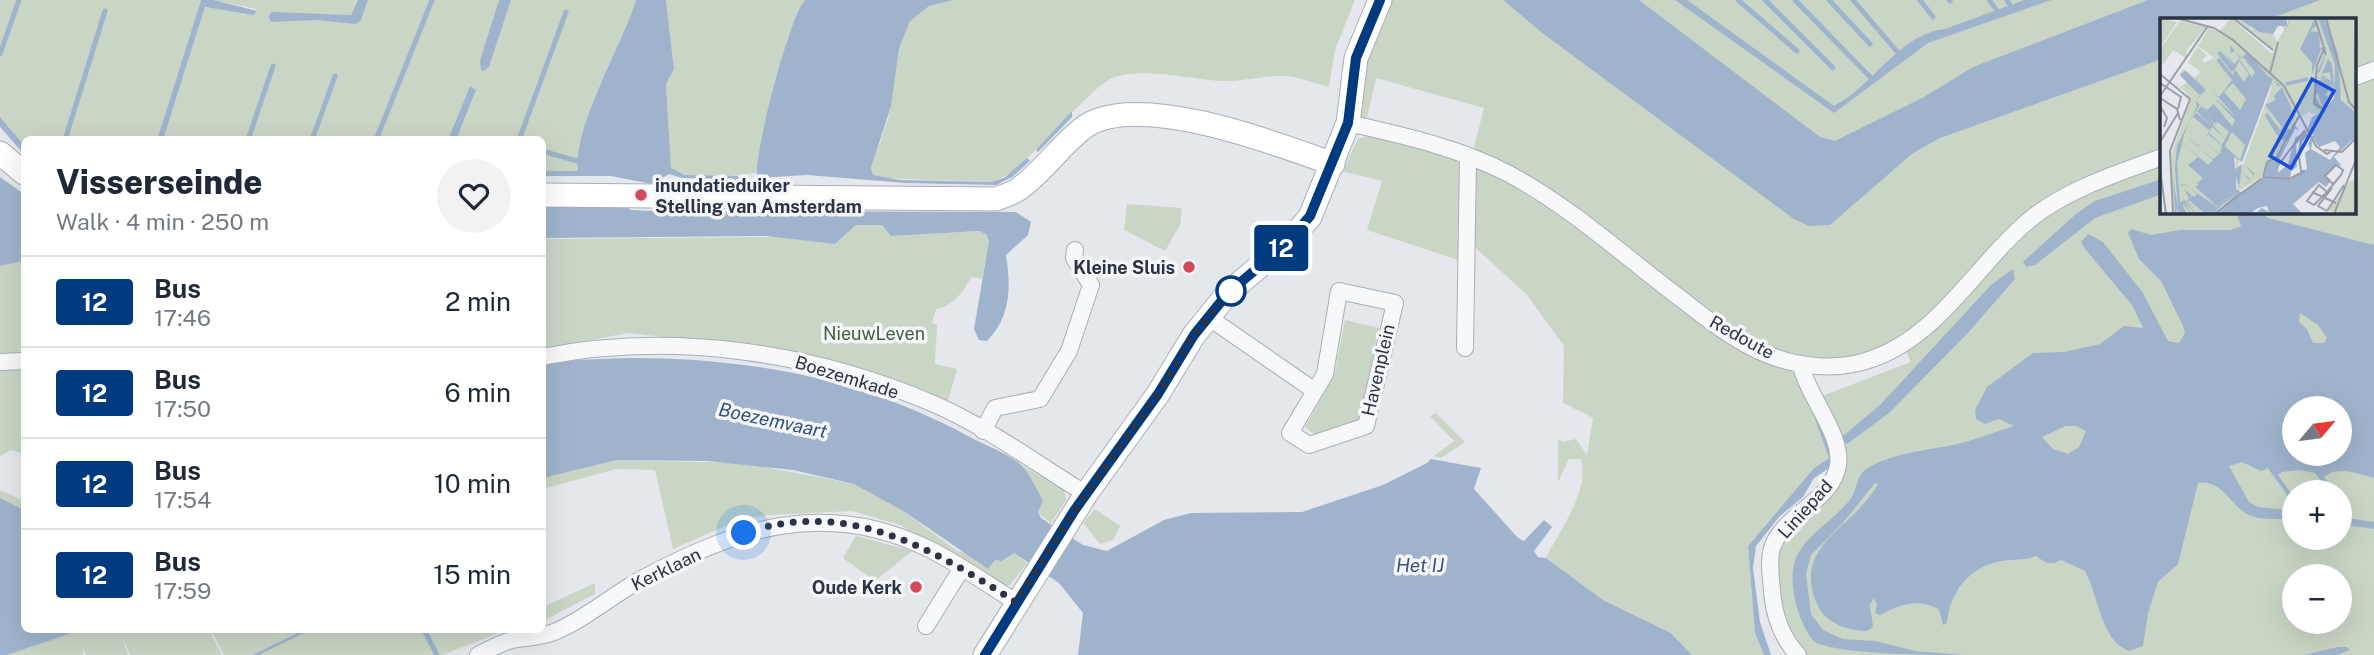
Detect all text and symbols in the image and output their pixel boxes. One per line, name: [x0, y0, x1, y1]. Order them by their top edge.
inset map: [2160, 18, 2356, 214]
button: heart: [437, 159, 511, 233]
text: Visserseinde: [56, 163, 262, 201]
place label: inundatieduiker Stelling van Amsterdam: [655, 175, 862, 217]
marker: inundatieduiker Stelling van Amsterdam: [633, 187, 649, 203]
text: Walk · 4 min · 250 m: [56, 208, 269, 235]
line badge: 12: [1250, 225, 1312, 271]
text: 12: [1268, 234, 1294, 262]
place label: Kleine Sluis: [1073, 257, 1175, 278]
marker: Kleine Sluis: [1181, 259, 1197, 275]
text: Bus: [154, 273, 201, 304]
unlabelled marker: [1216, 276, 1246, 306]
text: 2 min: [445, 286, 511, 317]
text: 12: [82, 288, 107, 316]
text: 17:46: [154, 304, 211, 331]
street label: Redoute: [1706, 311, 1778, 363]
street label: Havenplein: [1357, 322, 1399, 418]
park label: NieuwLeven: [823, 323, 925, 344]
street label: Boezemkade: [793, 351, 901, 403]
text: Bus: [154, 364, 201, 395]
text: 6 min: [444, 377, 511, 408]
text: 12: [82, 379, 107, 407]
text: 17:50: [154, 395, 211, 422]
north arrow: [2282, 396, 2352, 466]
map controls: [2282, 396, 2352, 634]
water label: Boezemvaart: [717, 398, 829, 442]
text: Bus: [154, 455, 201, 486]
text: 10 min: [434, 468, 511, 499]
text: 12: [82, 470, 107, 498]
street label: Liniepad: [1773, 475, 1837, 543]
button: +: [2282, 480, 2352, 550]
text: 17:54: [154, 486, 212, 513]
your location: [726, 515, 761, 550]
street label: Kerklaan: [628, 543, 704, 595]
text: Bus: [154, 546, 201, 577]
water label: Het IJ: [1396, 554, 1444, 576]
text: 15 min: [433, 559, 511, 590]
text: 12: [82, 561, 107, 589]
button: −: [2282, 564, 2352, 634]
text: 17:59: [154, 577, 211, 604]
place label: Oude Kerk: [812, 577, 903, 598]
marker: Oude Kerk: [908, 579, 924, 595]

